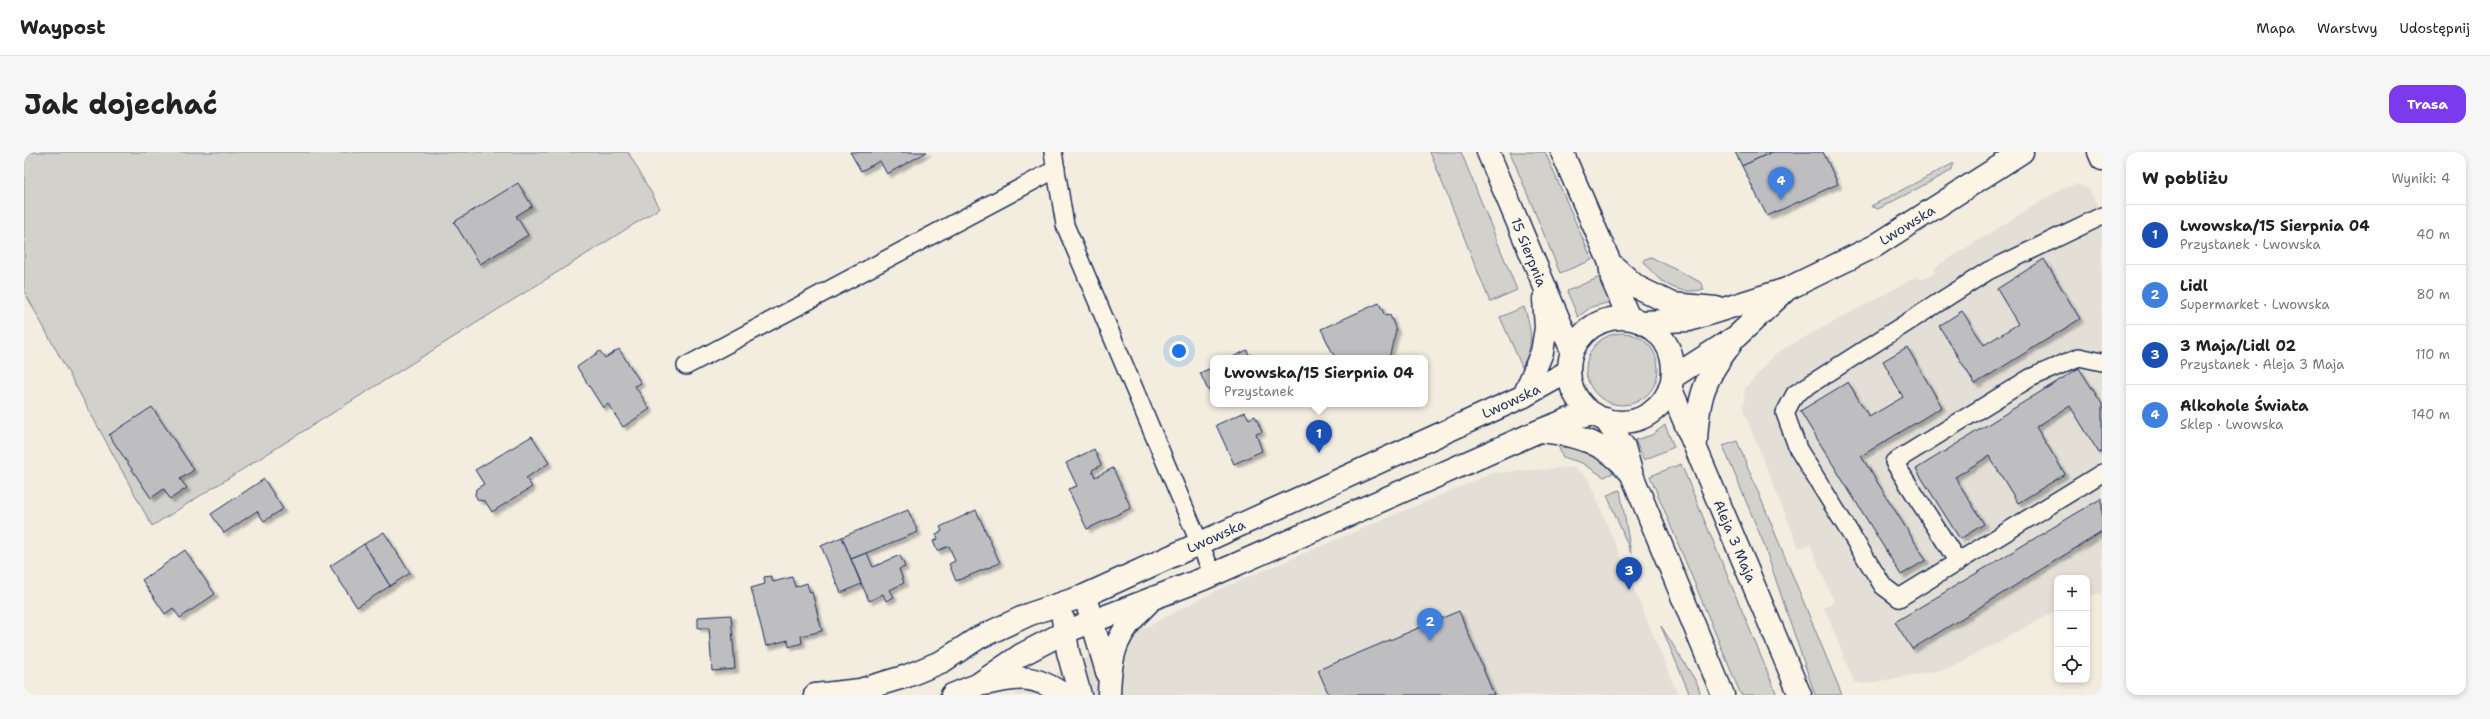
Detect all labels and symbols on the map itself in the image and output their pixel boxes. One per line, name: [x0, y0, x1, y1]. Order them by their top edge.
pin: 4: [1768, 167, 1794, 200]
street label: Lwowska: [1876, 201, 1938, 249]
street label: 15 Sierpnia: [1507, 215, 1551, 290]
your location: [1169, 341, 1189, 361]
street label: Lwowska: [1479, 380, 1543, 422]
pin: 1: [1306, 420, 1332, 453]
street label: Aleja 3 Maja: [1710, 497, 1761, 585]
street label: Lwowska: [1184, 515, 1248, 557]
pin: 3: [1616, 557, 1642, 590]
pin: 2: [1417, 608, 1443, 641]

